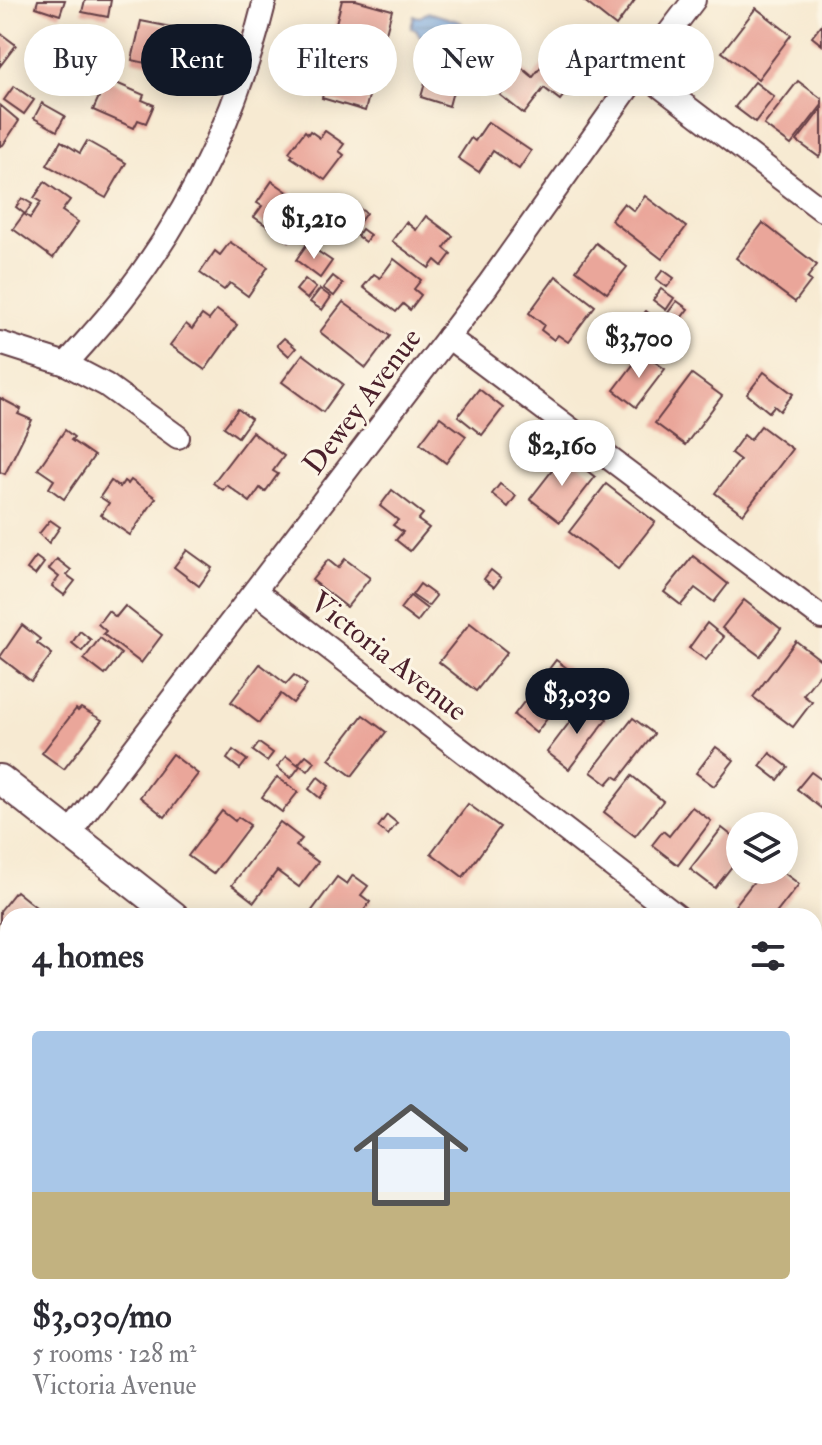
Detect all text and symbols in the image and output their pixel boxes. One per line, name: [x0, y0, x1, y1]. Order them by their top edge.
chip: Buy: [24, 24, 125, 96]
chip: Rent: [141, 24, 252, 96]
chip: Filters: [268, 24, 397, 96]
chip: New: [413, 24, 522, 96]
chip: Apartment: [538, 24, 714, 96]
pin: $1,210: [249, 193, 379, 261]
text: $1,210: [281, 203, 347, 235]
pin: $3,700: [574, 312, 704, 380]
street label: Dewey Avenue: [295, 321, 430, 482]
text: $3,700: [605, 322, 673, 354]
pin: $2,160: [497, 420, 627, 488]
text: $2,160: [527, 430, 597, 462]
street label: Victoria Avenue: [303, 583, 475, 729]
pin: $3,030: [512, 668, 642, 736]
text: $3,030: [543, 678, 611, 710]
map controls: [726, 812, 798, 884]
button: layers: [726, 812, 798, 884]
icon: filters: [746, 934, 790, 978]
text: 4 homes: [32, 935, 144, 978]
icon: home: [339, 1083, 483, 1227]
text: $3,030/mo: [32, 1295, 172, 1338]
text: 5 rooms · 128 m²: [32, 1338, 196, 1370]
text: Victoria Avenue: [32, 1370, 196, 1402]

